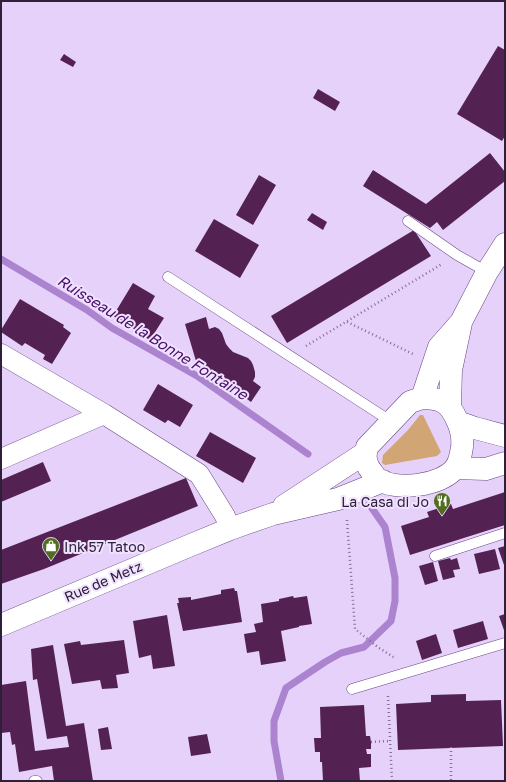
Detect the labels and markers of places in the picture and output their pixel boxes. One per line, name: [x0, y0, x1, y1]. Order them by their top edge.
restaurant icon: La Casa di Jo: [432, 491, 452, 516]
place label: La Casa di Jo: [341, 493, 429, 510]
shop icon: Ink 57 Tatoo: [41, 536, 61, 561]
place label: Ink 57 Tatoo: [64, 538, 145, 555]

